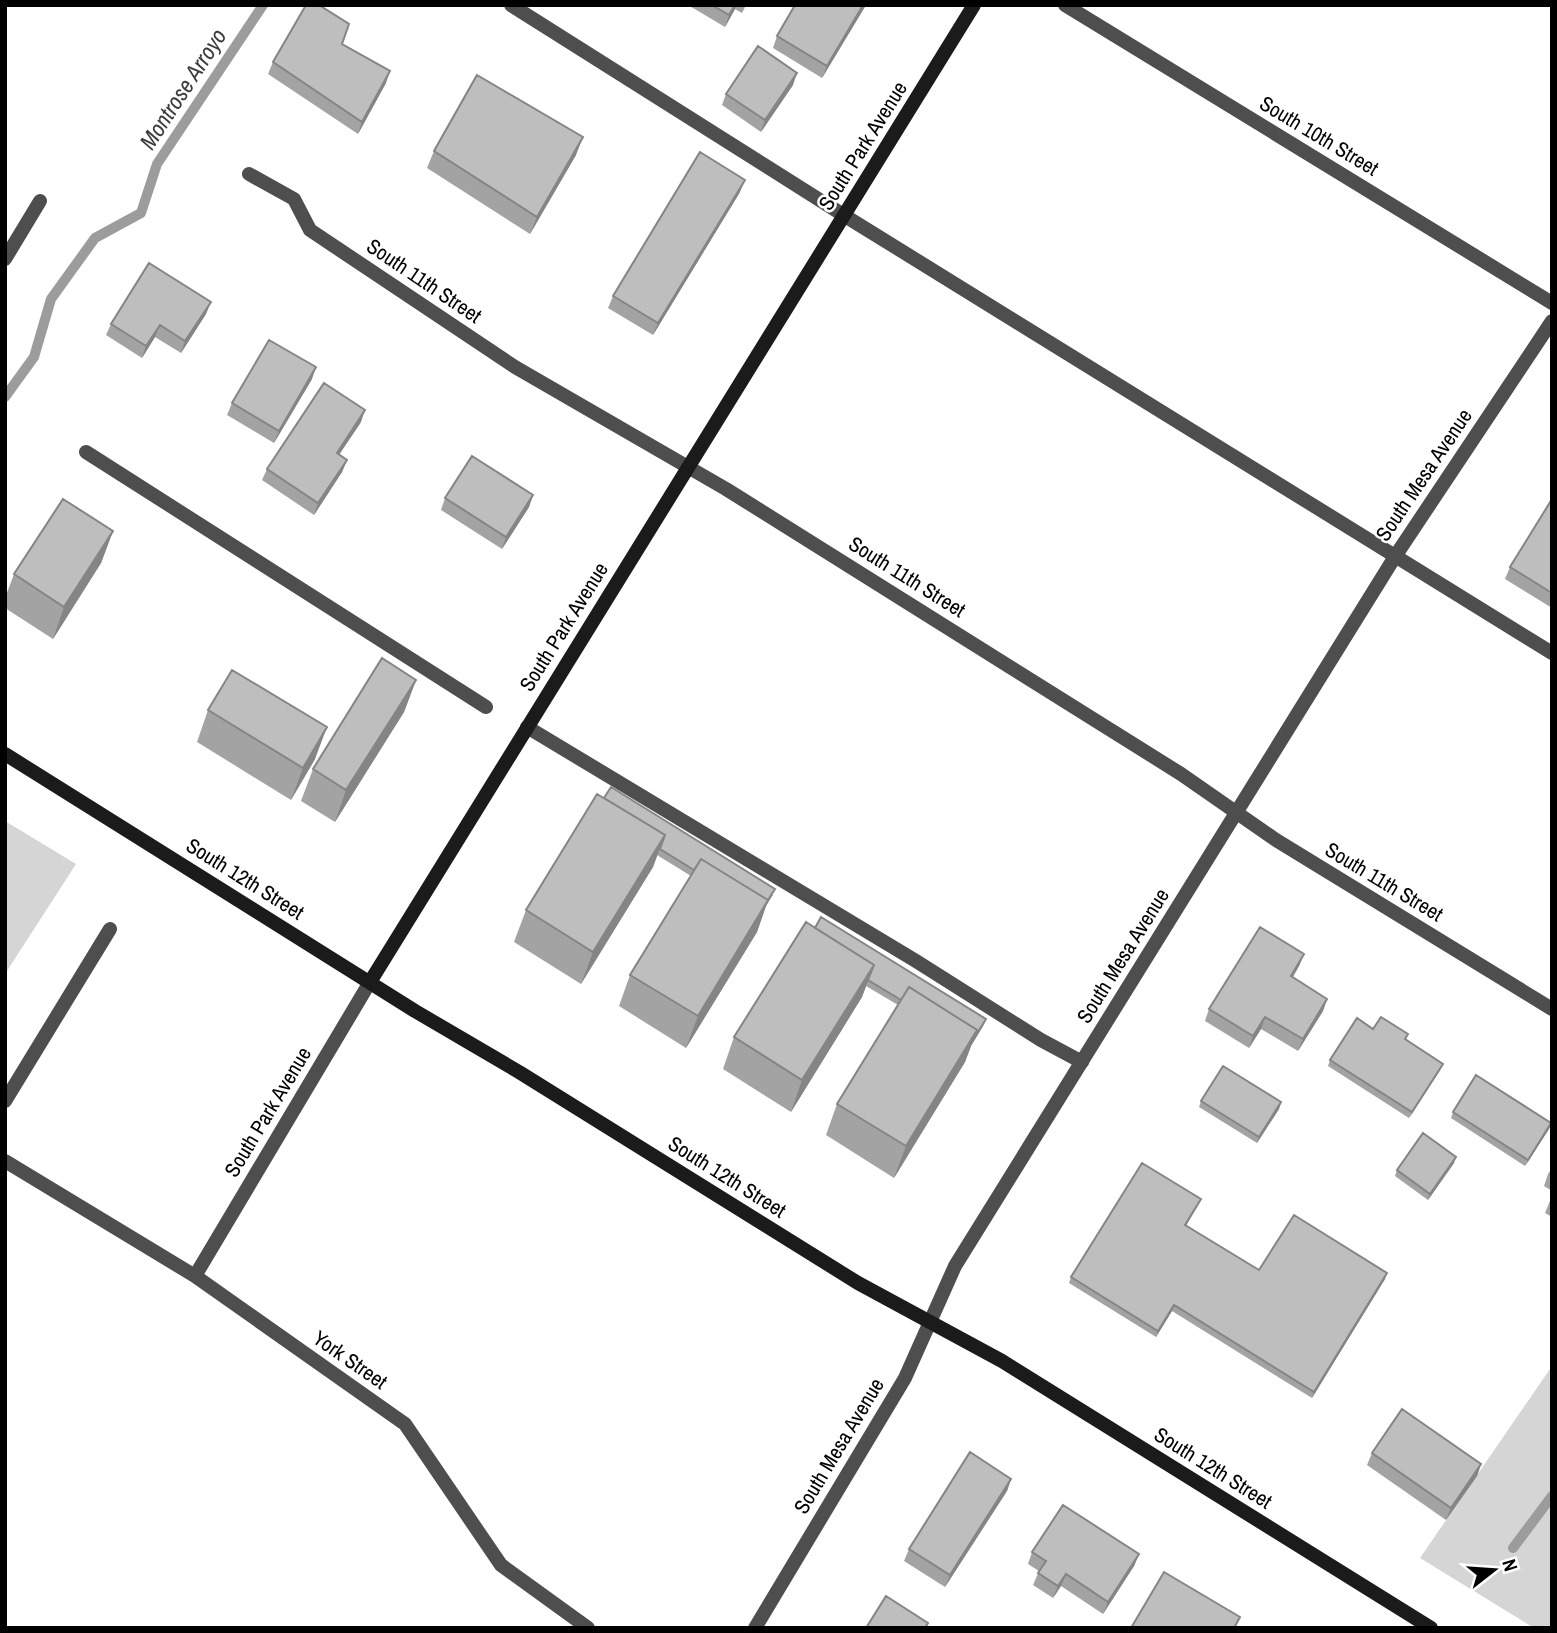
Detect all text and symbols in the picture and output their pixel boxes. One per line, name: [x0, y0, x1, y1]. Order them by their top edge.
water label: Montrose Arroyo: [132, 22, 233, 155]
street label: South Park Avenue: [811, 76, 914, 216]
street label: South 10th Street: [1254, 89, 1384, 183]
street label: South 11th Street: [361, 231, 488, 330]
street label: South Mesa Avenue: [1369, 403, 1479, 547]
street label: South 11th Street: [843, 529, 971, 624]
street label: South Park Avenue: [512, 557, 615, 697]
street label: South 12th Street: [181, 831, 310, 926]
street label: South 11th Street: [1320, 835, 1449, 928]
street label: South Mesa Avenue: [1070, 883, 1176, 1029]
street label: South Park Avenue: [217, 1041, 318, 1182]
street label: South 12th Street: [663, 1129, 792, 1224]
street label: York Street: [307, 1323, 393, 1396]
street label: South Mesa Avenue: [787, 1372, 891, 1519]
street label: South 12th Street: [1149, 1420, 1278, 1515]
north arrow: [1459, 1535, 1529, 1605]
text: N: [1496, 1556, 1524, 1574]

